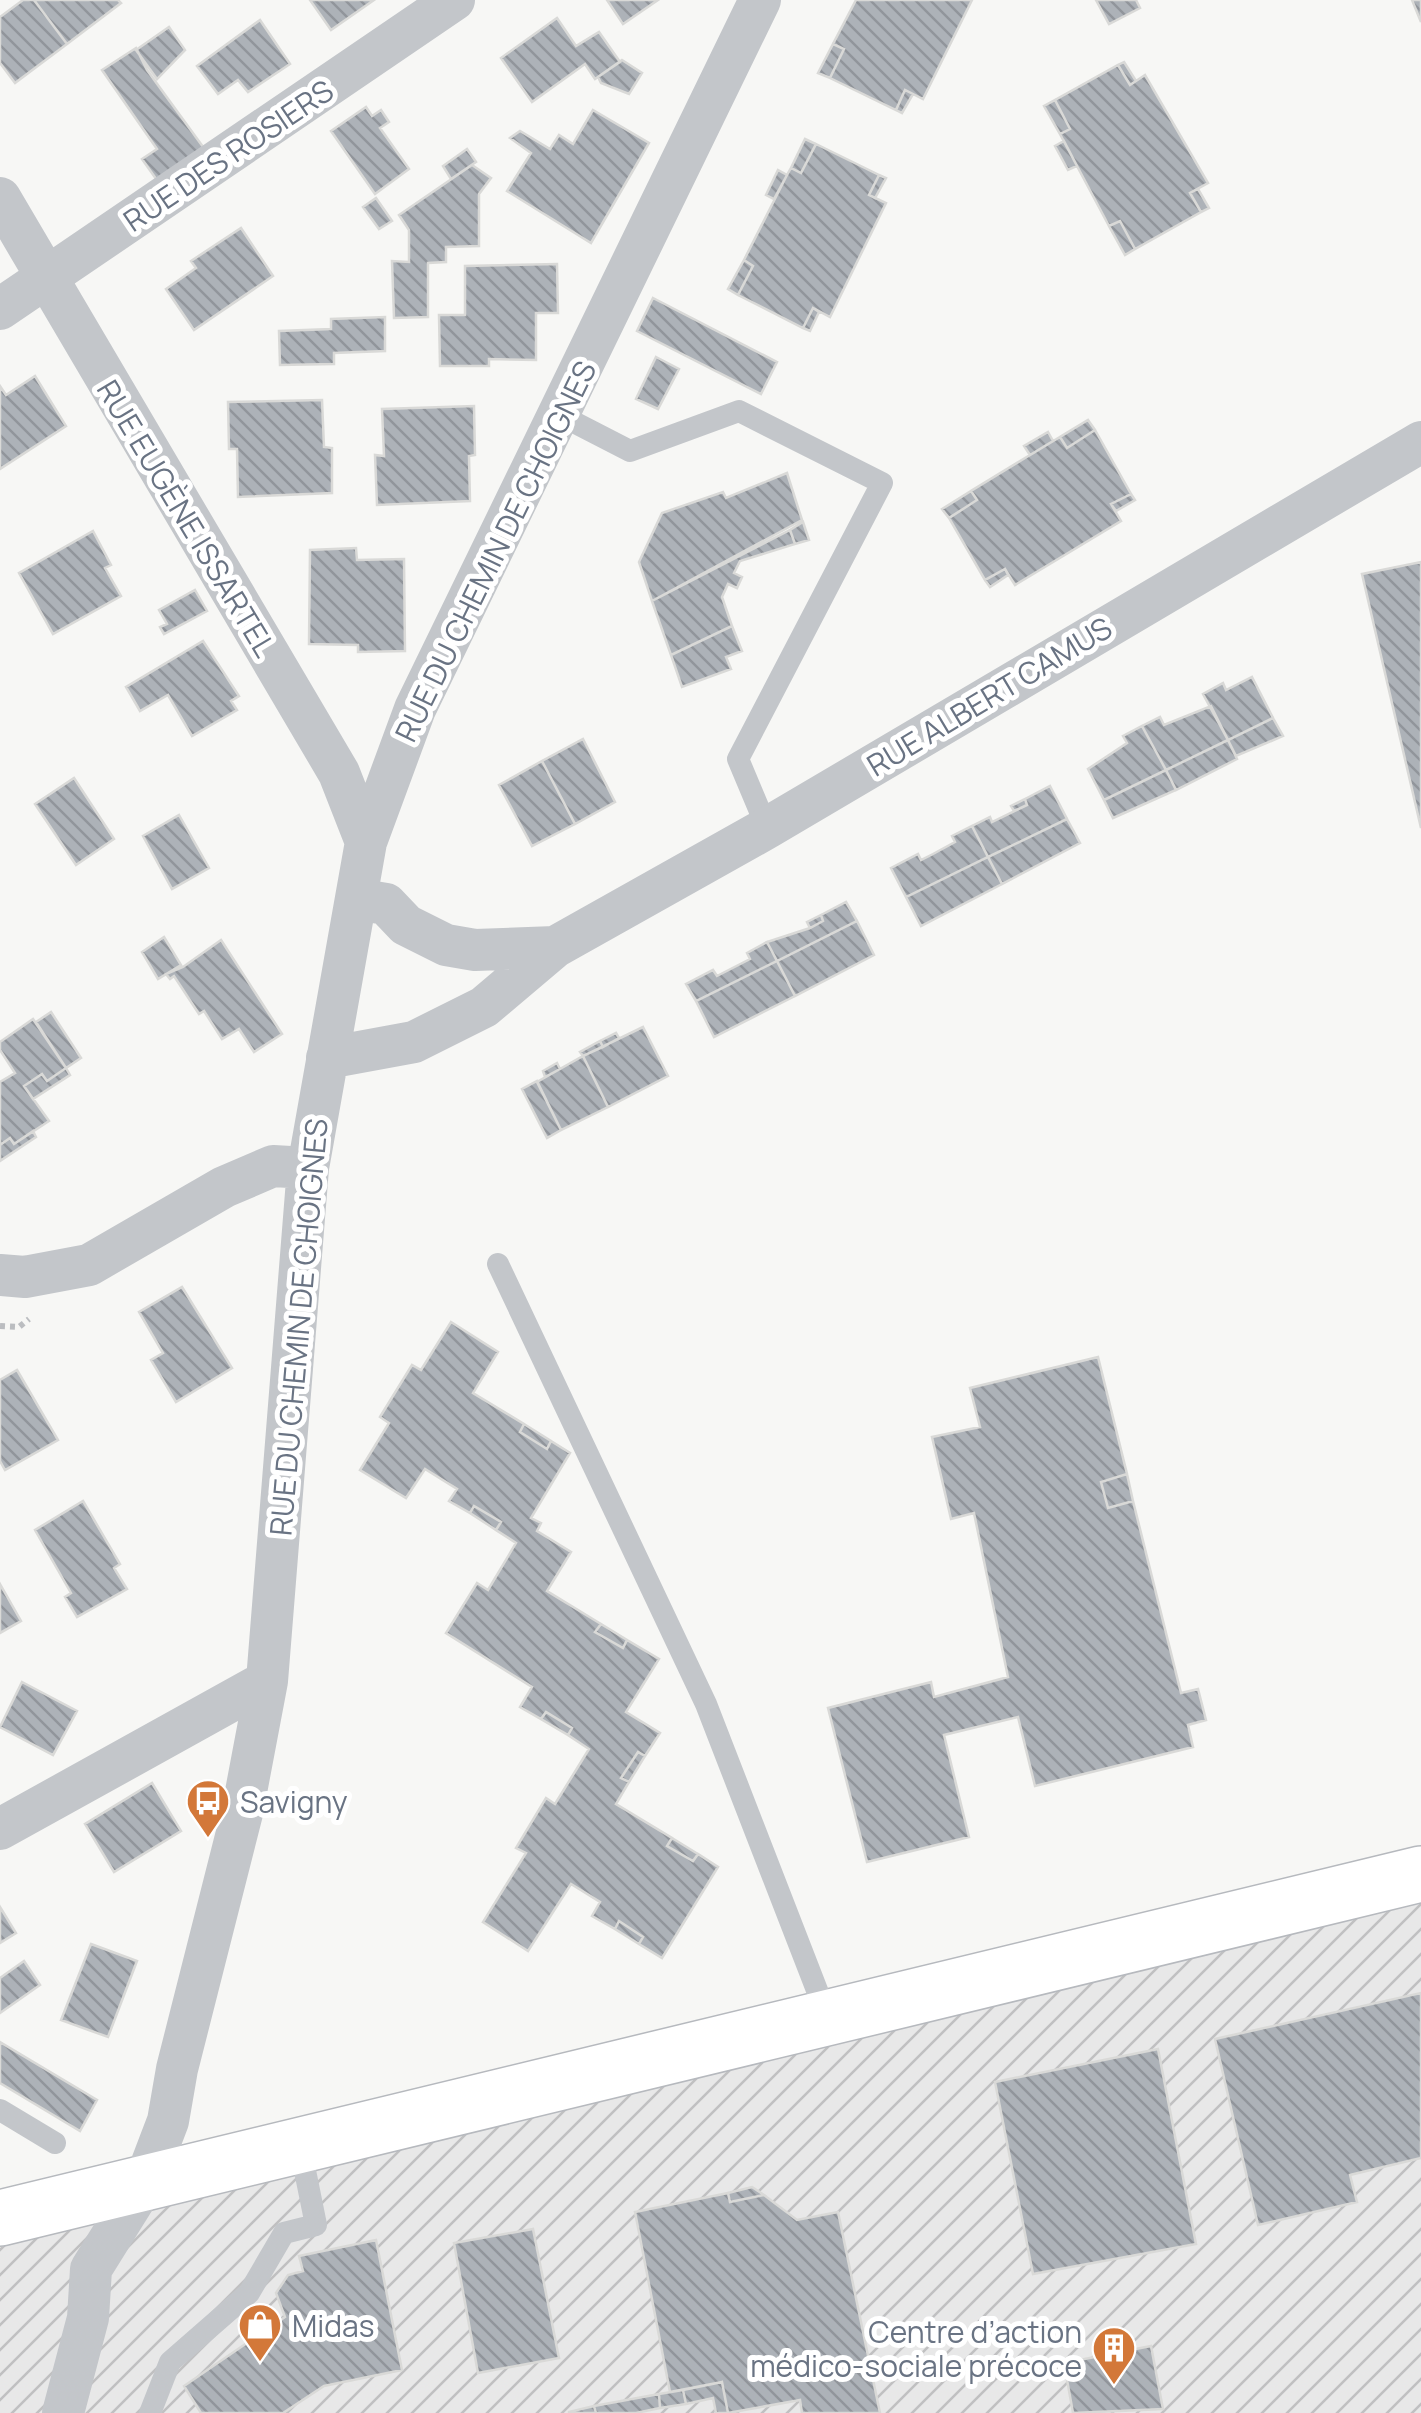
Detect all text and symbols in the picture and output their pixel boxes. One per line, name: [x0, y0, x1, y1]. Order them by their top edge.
street label: RUE DES ROSIERS: [115, 70, 341, 240]
street label: RUE DU CHEMIN DE CHOIGNES: [385, 354, 605, 748]
street label: RUE EUGÈNE ISSARTEL: [88, 372, 286, 664]
street label: RUE ALBERT CAMUS: [859, 607, 1119, 785]
street label: RUE DU CHEMIN DE CHOIGNES: [259, 1117, 337, 1537]
bus stop icon: Savigny: [185, 1778, 231, 1839]
place label: Savigny: [240, 1781, 348, 1822]
shop icon: Midas: [237, 2302, 283, 2363]
place label: Midas: [292, 2305, 374, 2346]
place label: Centre d’action médico-sociale précoce: [750, 2311, 1082, 2386]
building icon: Centre d’action médico-sociale précoce: [1091, 2325, 1137, 2386]

